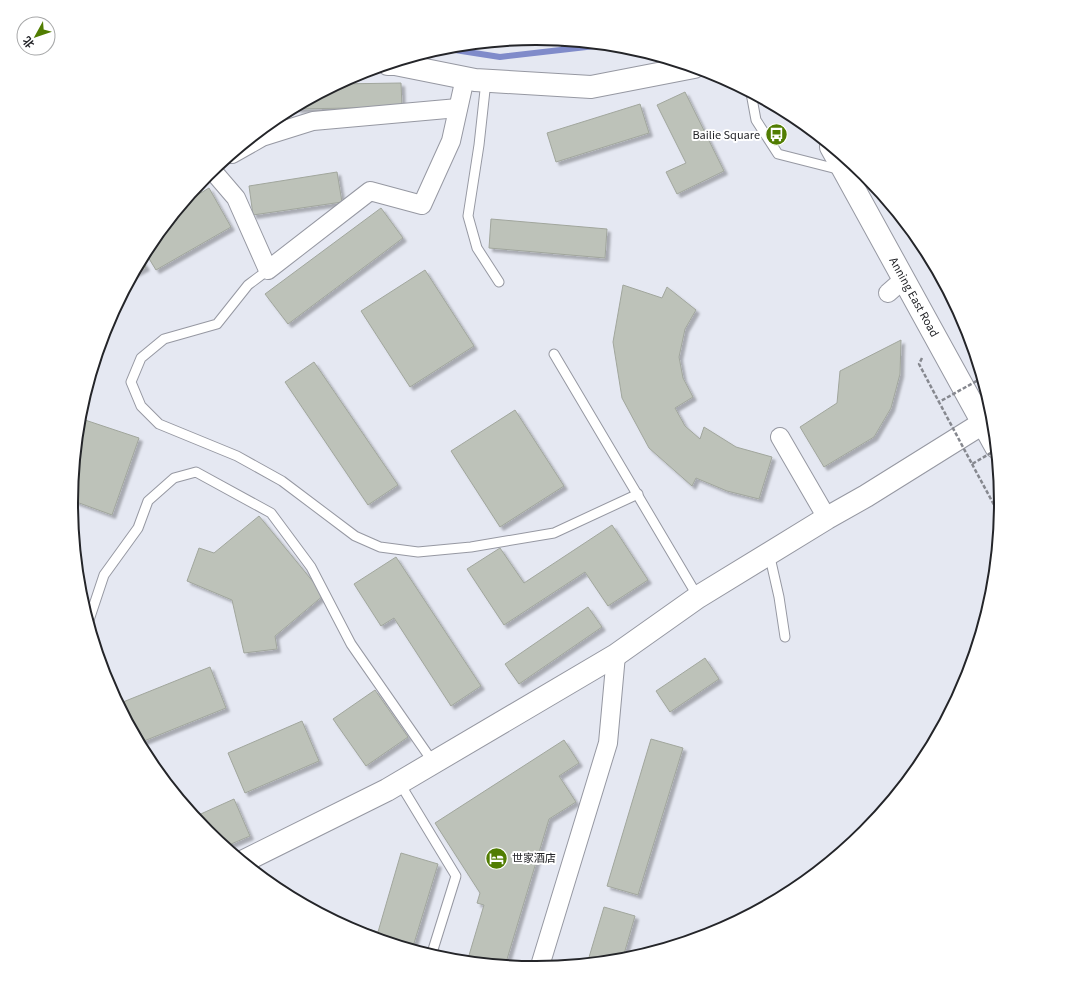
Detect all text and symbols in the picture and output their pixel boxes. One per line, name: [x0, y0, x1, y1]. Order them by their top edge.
north arrow: [16, 16, 56, 56]
text: 北: [18, 34, 37, 52]
bus stop icon: Bailie Square: [763, 122, 789, 148]
place label: Bailie Square: [692, 126, 760, 142]
street label: Anning East Road: [886, 254, 943, 339]
hotel icon: 世家酒店: [484, 845, 510, 871]
place label: 世家酒店: [512, 849, 556, 865]

